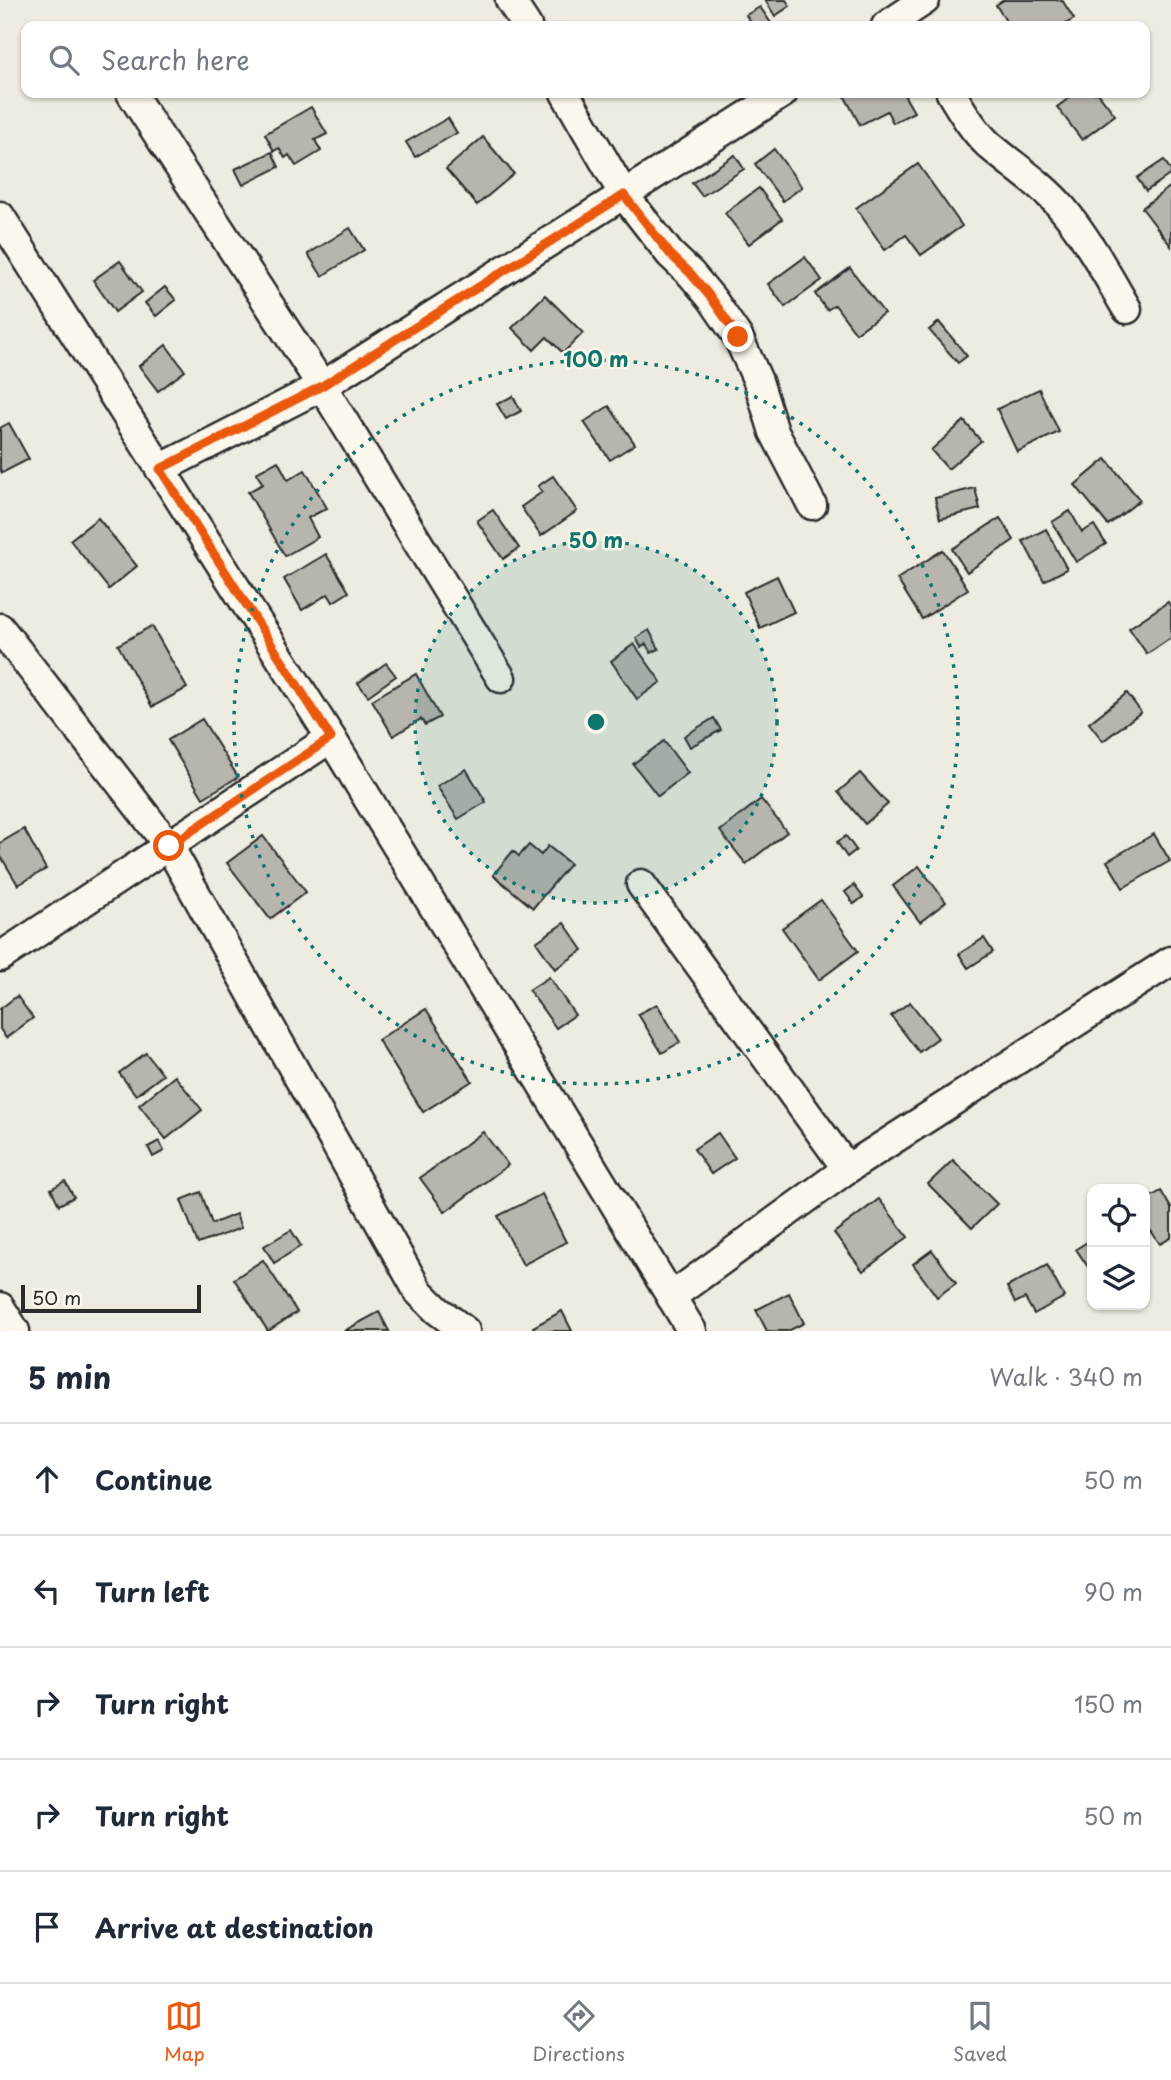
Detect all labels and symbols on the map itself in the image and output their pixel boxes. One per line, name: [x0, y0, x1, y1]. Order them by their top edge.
route end: [722, 321, 753, 352]
text: 100 m: [563, 342, 629, 374]
text: 50 m: [569, 523, 623, 555]
centre of rings: [584, 710, 608, 734]
route start: [153, 830, 184, 861]
scale bar: [21, 1282, 201, 1314]

